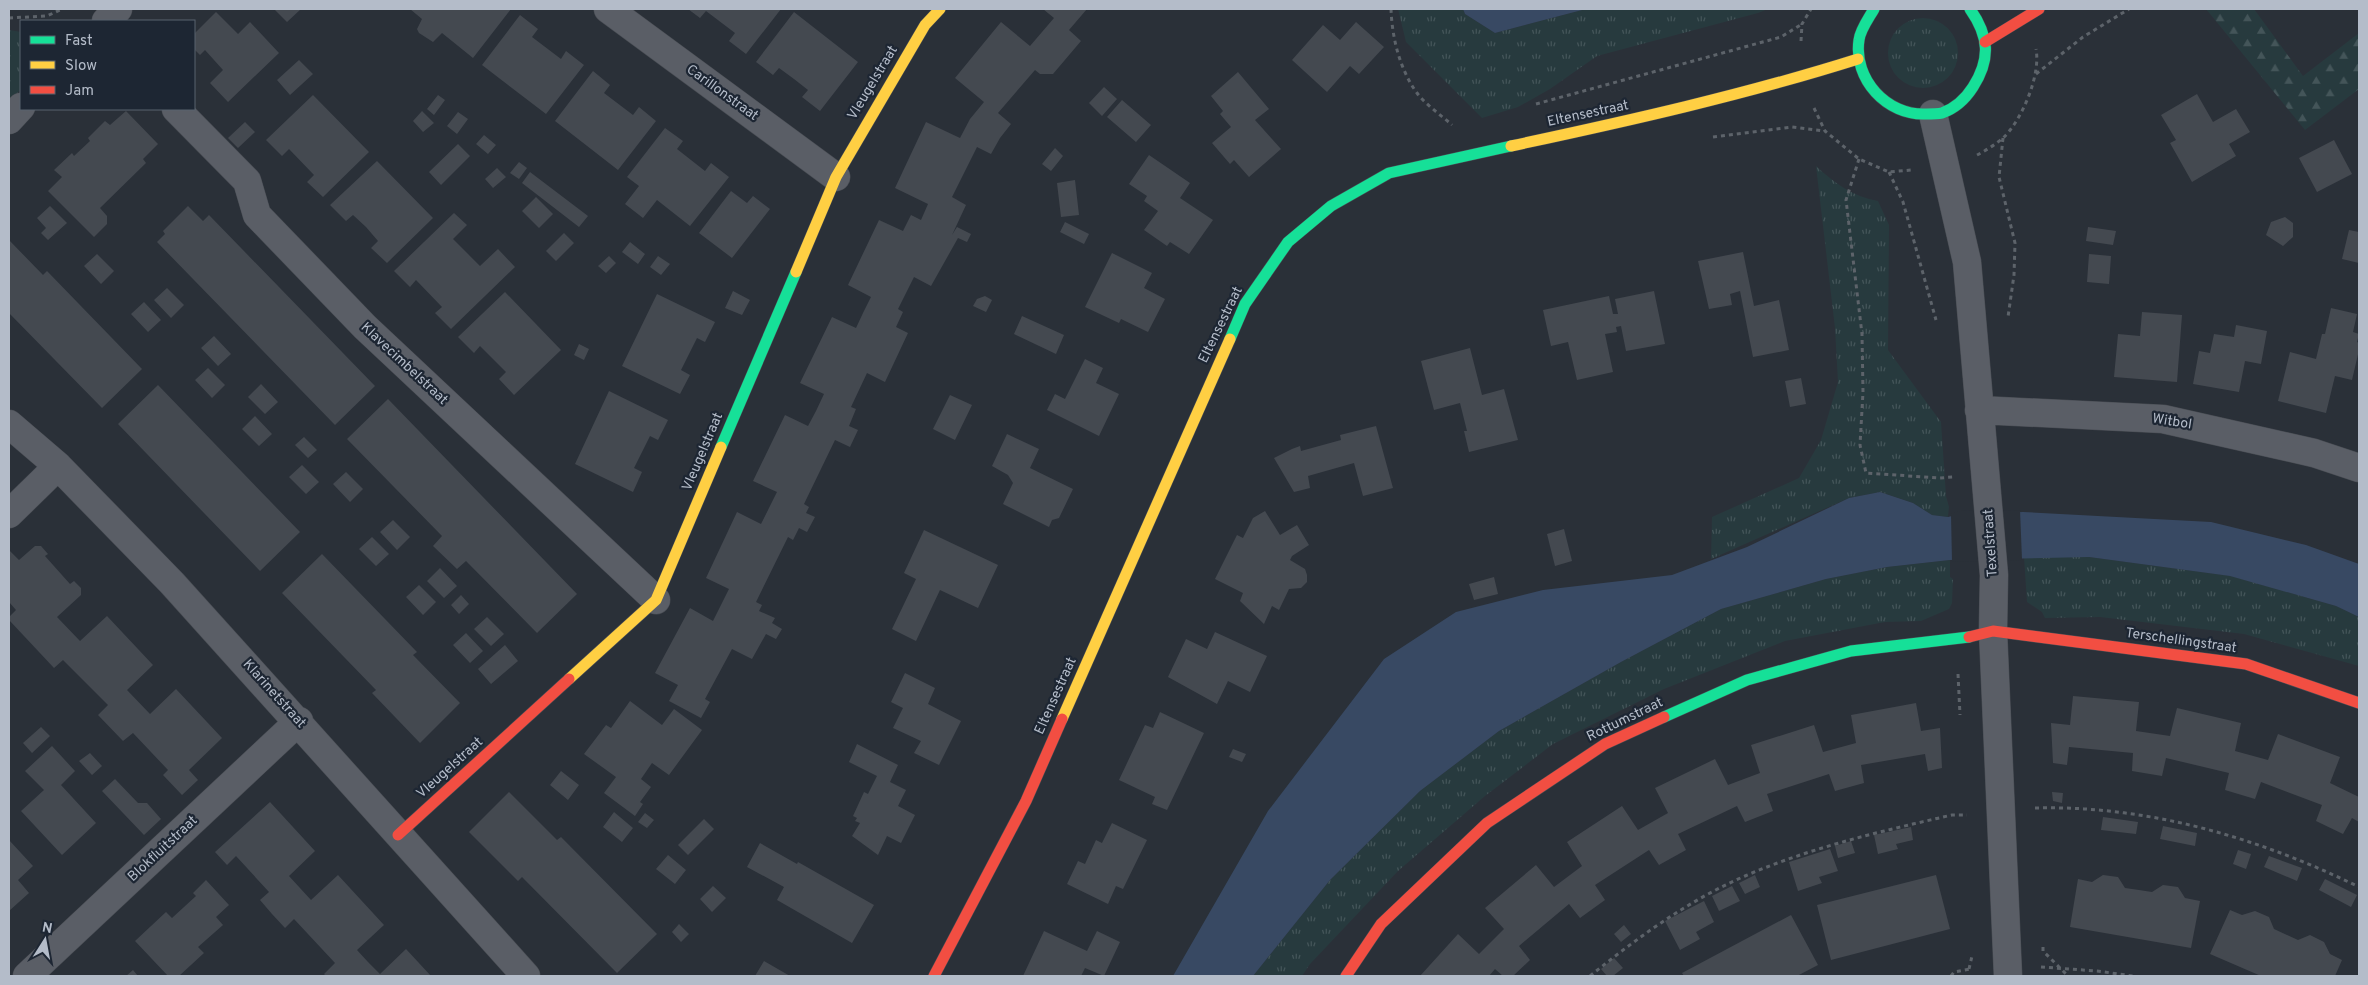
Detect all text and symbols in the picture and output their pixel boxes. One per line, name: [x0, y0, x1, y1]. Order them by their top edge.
legend: [20, 20, 195, 110]
text: Fast: [65, 32, 93, 51]
street label: Vleugelstraat: [844, 43, 902, 123]
text: Slow: [65, 57, 97, 76]
street label: Carillonstraat: [683, 61, 761, 125]
text: Jam: [65, 82, 94, 101]
street label: Eltensestraat: [1546, 97, 1630, 131]
street label: Eltensestraat: [1195, 284, 1247, 366]
street label: Klavecimbelstraat: [357, 319, 451, 409]
street label: Vleugelstraat: [679, 410, 727, 494]
street label: Witbol: [2151, 410, 2193, 434]
street label: Texelstraat: [1980, 508, 2002, 578]
street label: Terschellingstraat: [2124, 625, 2238, 657]
street label: Eltensestraat: [1031, 655, 1081, 737]
street label: Klarinetstraat: [239, 656, 309, 732]
street label: Rottumstraat: [1584, 694, 1666, 746]
street label: Vleugelstraat: [413, 734, 487, 802]
street label: Blokfluitstraat: [125, 812, 201, 886]
north arrow: [20, 915, 70, 965]
text: N: [41, 919, 54, 938]

